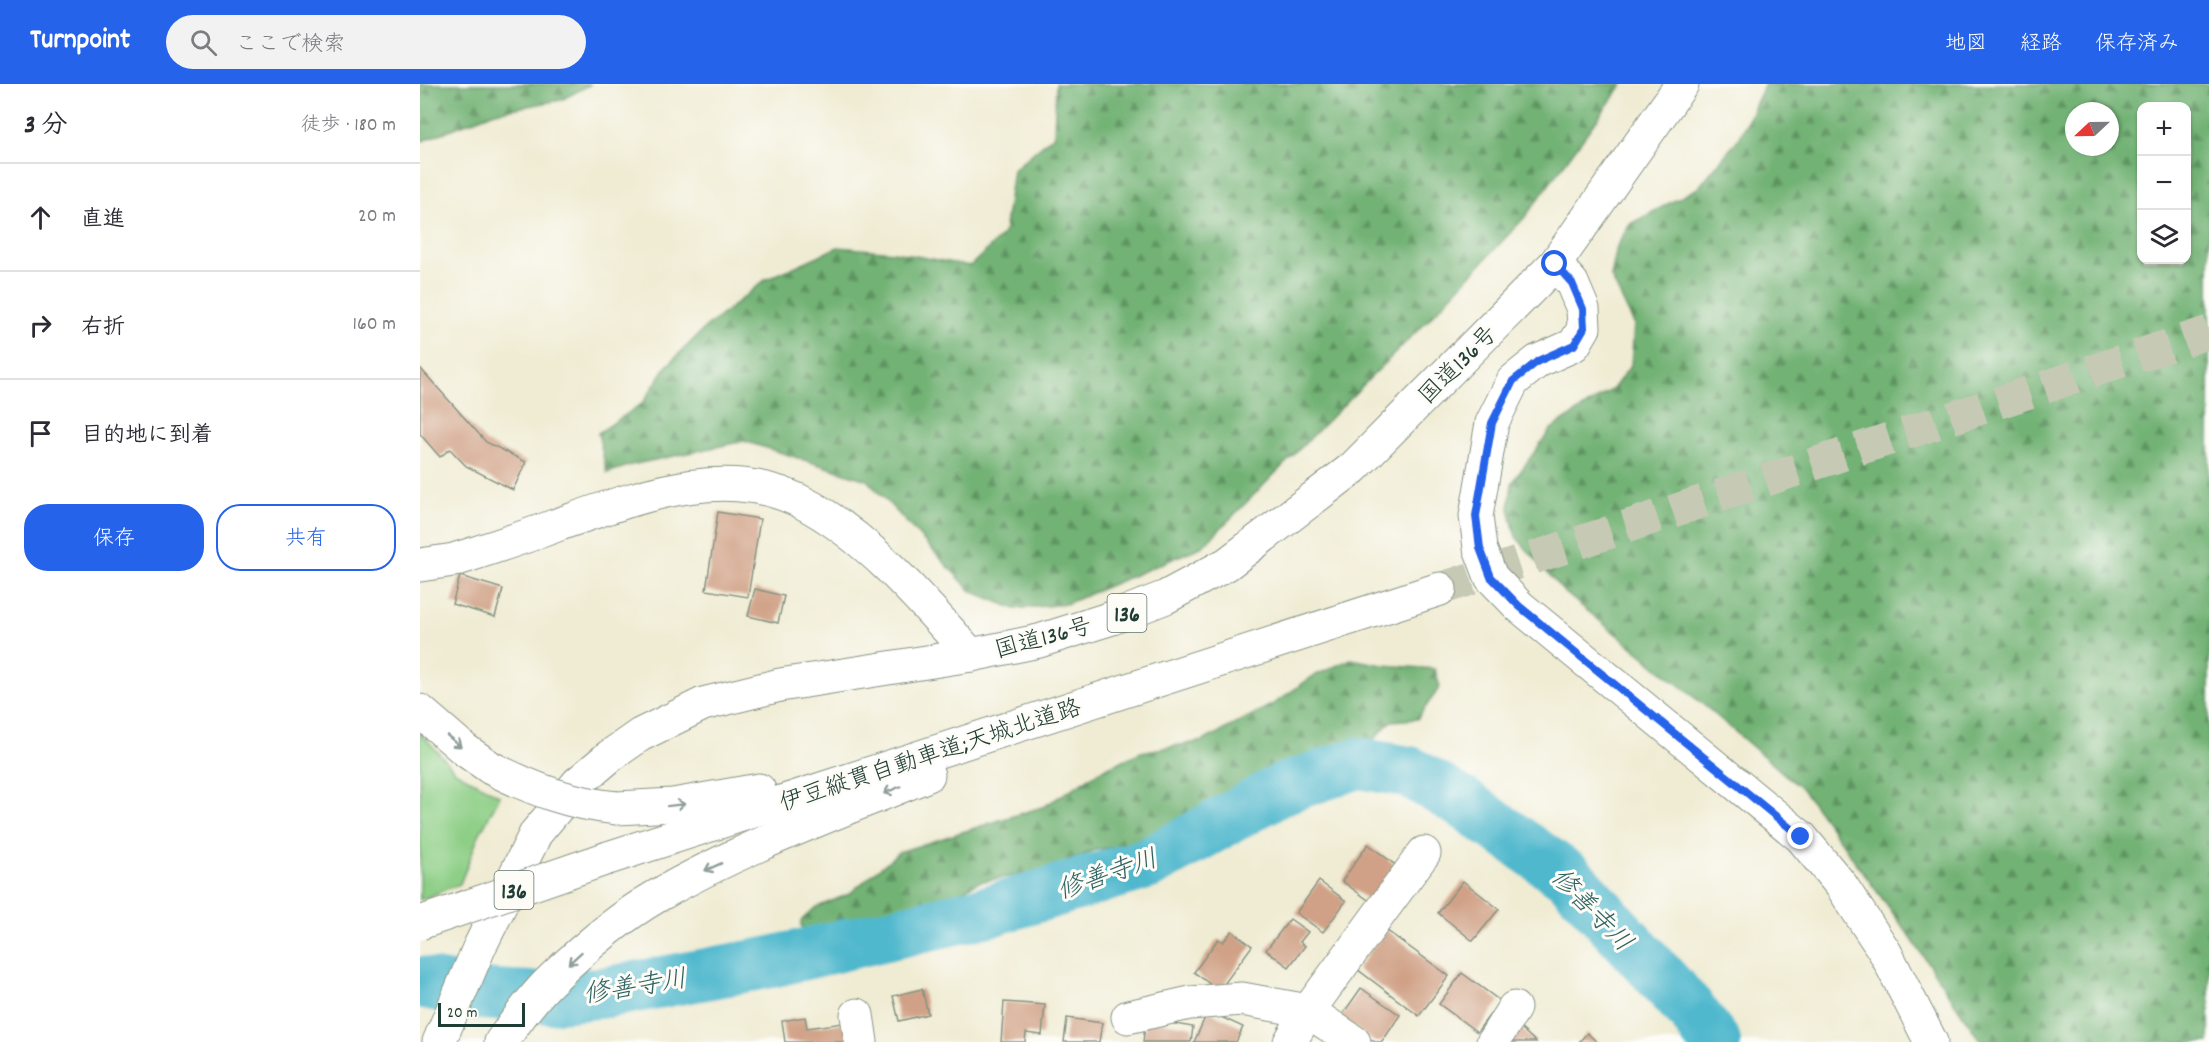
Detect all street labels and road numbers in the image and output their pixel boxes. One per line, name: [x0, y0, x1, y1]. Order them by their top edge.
street label: 国道136号: [1412, 319, 1506, 413]
road number: 136: [1108, 594, 1146, 632]
street label: 国道136号: [991, 611, 1096, 669]
street label: 伊豆縦貫自動車道;天城北道路: [775, 692, 1086, 822]
road number: 136: [494, 871, 533, 909]

